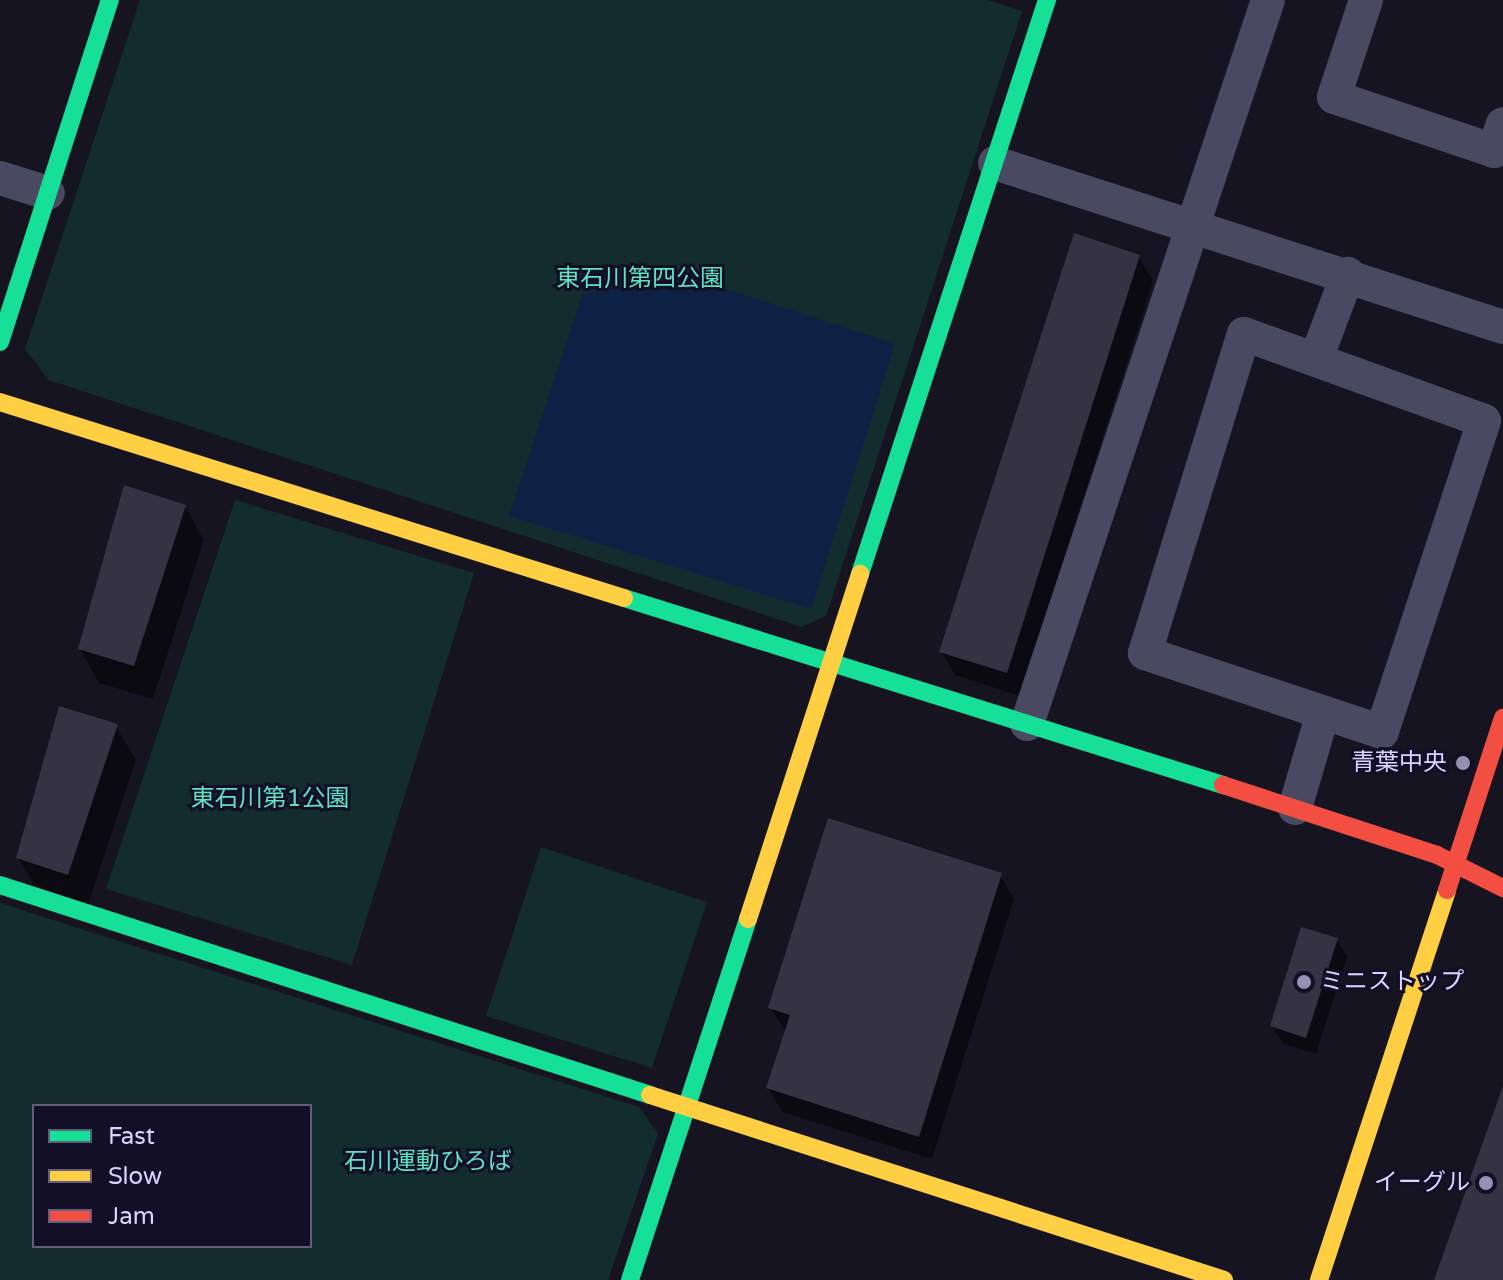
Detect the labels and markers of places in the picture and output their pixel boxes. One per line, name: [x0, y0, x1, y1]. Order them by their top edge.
place label: 青葉中央: [1351, 749, 1447, 777]
marker: 青葉中央: [1454, 754, 1472, 772]
place label: ミニストップ: [1320, 968, 1464, 996]
marker: ミニストップ: [1295, 973, 1313, 991]
place label: イーグル: [1374, 1169, 1470, 1197]
marker: イーグル: [1477, 1174, 1495, 1192]

